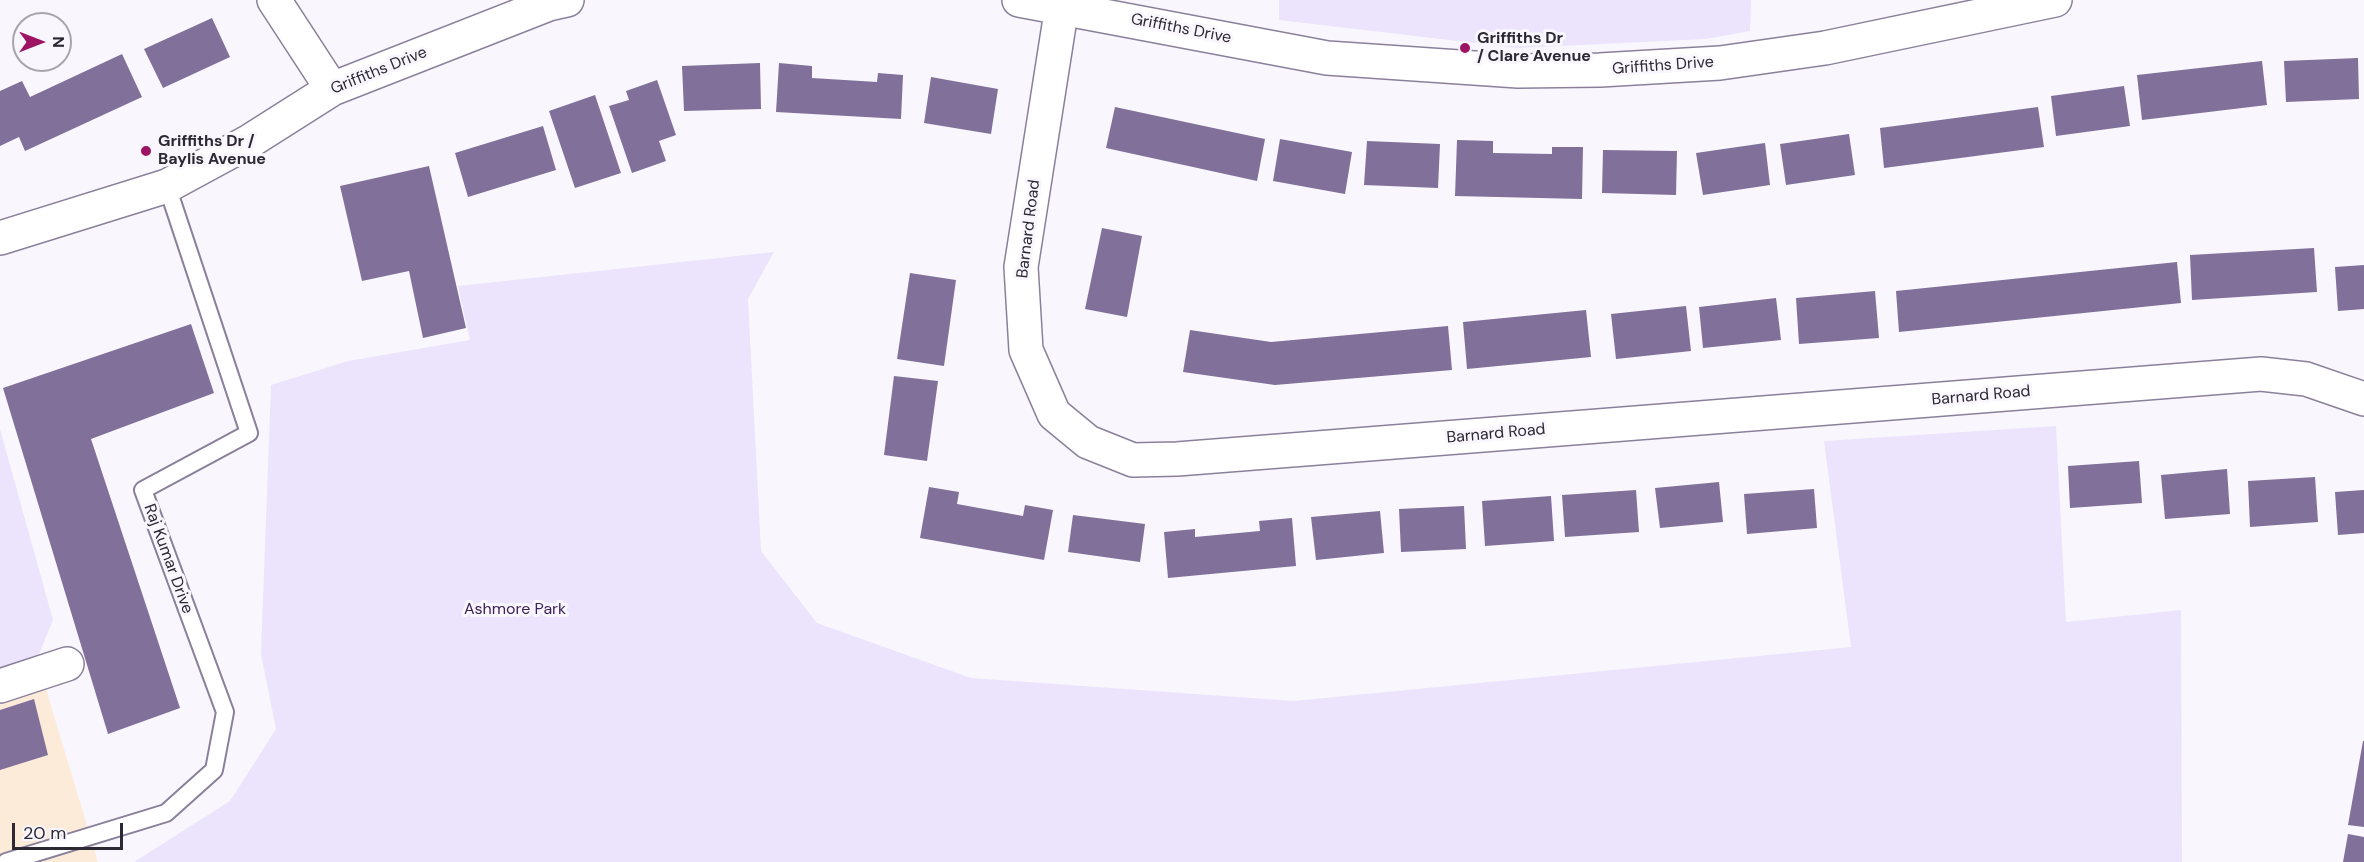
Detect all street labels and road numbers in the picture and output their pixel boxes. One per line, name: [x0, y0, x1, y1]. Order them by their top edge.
street label: Griffiths Drive: [1129, 10, 1233, 48]
street label: Griffiths Drive: [328, 43, 430, 99]
street label: Griffiths Drive: [1611, 53, 1715, 79]
street label: Barnard Road: [1013, 179, 1045, 279]
street label: Barnard Road: [1931, 382, 2031, 410]
street label: Barnard Road: [1446, 420, 1546, 448]
street label: Raj Kumar Drive: [139, 502, 197, 616]

